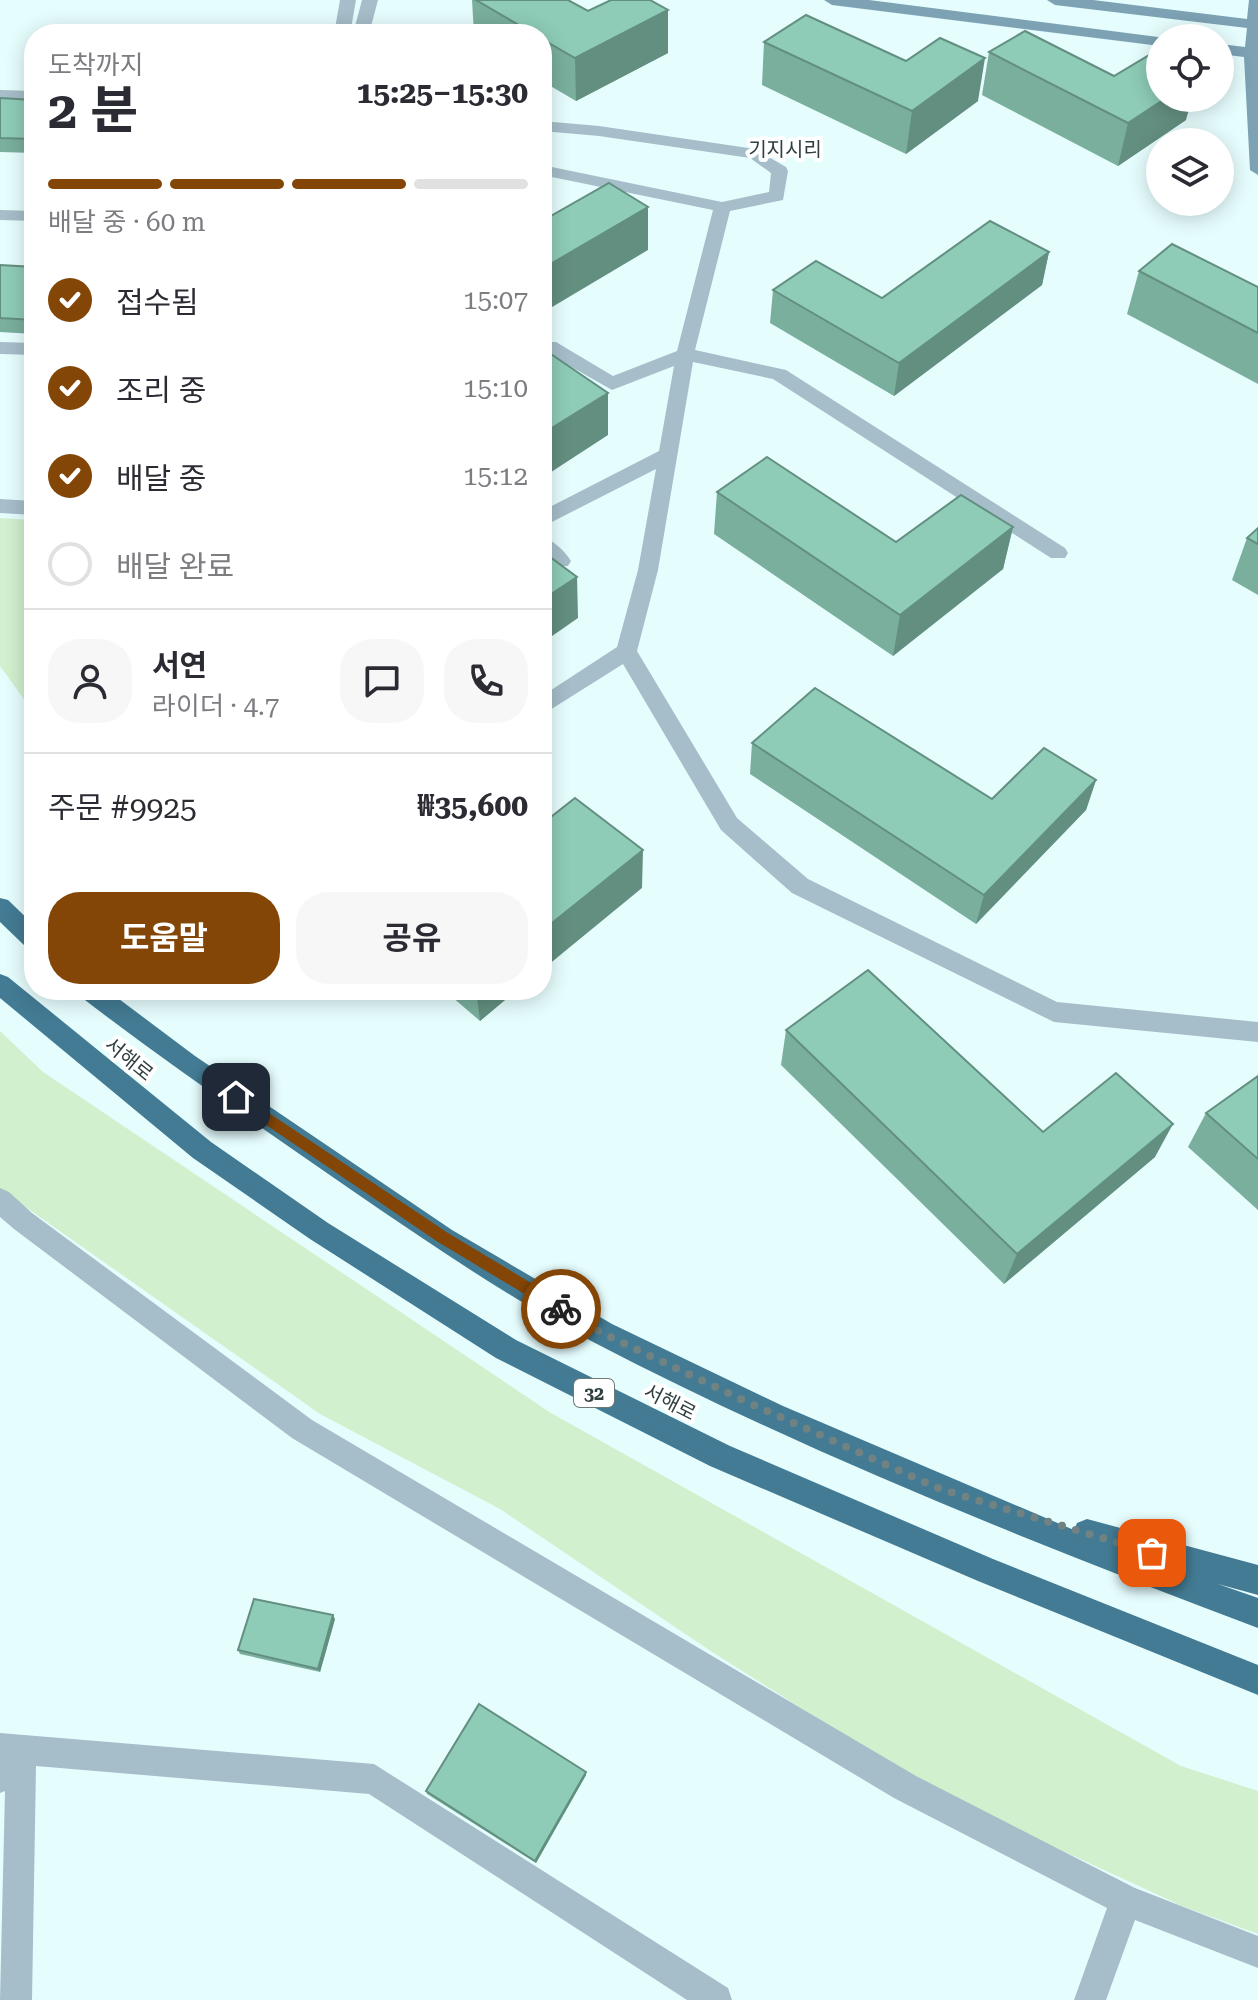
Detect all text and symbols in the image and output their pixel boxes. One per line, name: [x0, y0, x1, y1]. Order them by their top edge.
map controls: [1146, 24, 1234, 216]
button: locate: [1146, 24, 1234, 112]
text: 도착까지: [48, 50, 144, 80]
text: 15:25–15:30: [356, 75, 528, 110]
text: 2 분: [48, 80, 138, 141]
button: layers: [1146, 128, 1234, 216]
district label: 기지시리: [748, 137, 822, 161]
text: 배달 중 · 60 m: [48, 207, 205, 237]
icon: check: [48, 278, 92, 322]
text: 접수됨: [116, 285, 199, 320]
text: 15:07: [463, 285, 528, 315]
icon: check: [48, 366, 92, 410]
text: 조리 중: [116, 373, 206, 408]
text: 15:10: [463, 373, 528, 403]
icon: check: [48, 454, 92, 498]
text: 배달 중: [116, 461, 206, 496]
text: 15:12: [463, 461, 528, 491]
text: 배달 완료: [116, 549, 234, 584]
button: person: [48, 639, 132, 723]
button: chat: [340, 639, 424, 723]
button: phone: [444, 639, 528, 723]
text: 서연: [152, 648, 207, 683]
text: 라이더 · 4.7: [152, 691, 279, 721]
text: ₩35,600: [417, 788, 528, 823]
text: 주문 #9925: [48, 790, 197, 825]
button: 도움말: [48, 892, 280, 984]
button: 공유: [296, 892, 528, 984]
street label: 서해로: [100, 1032, 158, 1086]
pin: [202, 1063, 270, 1131]
icon: home: [214, 1075, 258, 1119]
courier: [521, 1269, 601, 1349]
icon: bike: [539, 1287, 583, 1331]
road number: 32: [574, 1379, 614, 1407]
street label: 서해로: [640, 1379, 700, 1425]
pin: [1118, 1519, 1186, 1587]
icon: bag: [1130, 1531, 1174, 1575]

